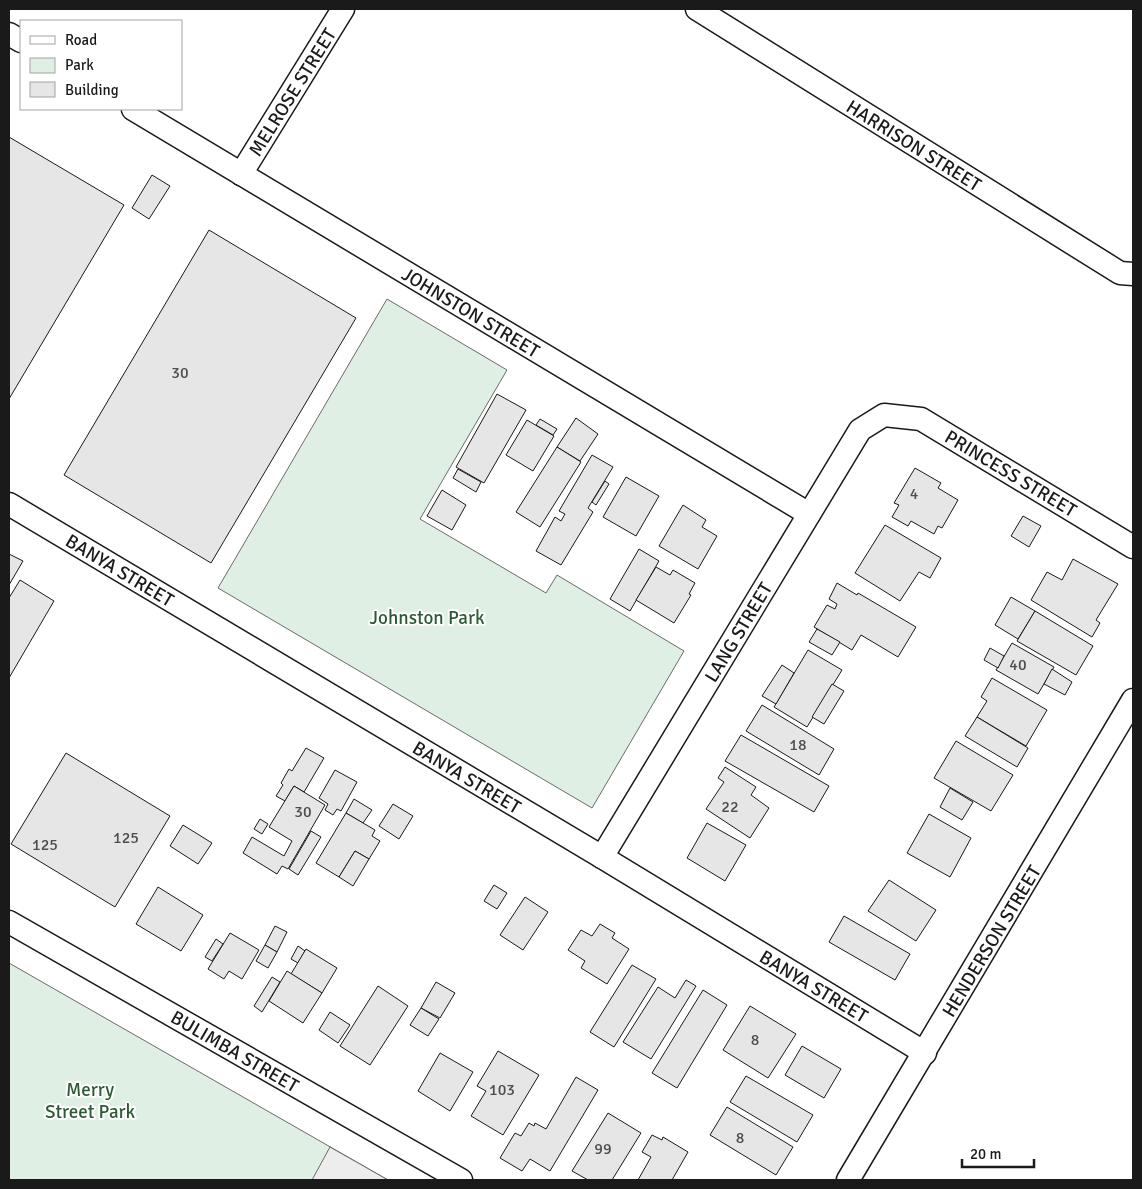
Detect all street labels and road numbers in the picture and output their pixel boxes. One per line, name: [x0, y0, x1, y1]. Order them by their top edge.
street label: MELROSE STREET: [244, 23, 342, 161]
street label: HARRISON STREET: [842, 95, 986, 197]
street label: JOHNSTON STREET: [397, 262, 544, 364]
street label: PRINCESS STREET: [940, 425, 1081, 523]
street label: BANYA STREET: [61, 529, 179, 613]
street label: LANG STREET: [700, 578, 778, 687]
street label: BANYA STREET: [408, 736, 526, 820]
street label: HENDERSON STREET: [937, 861, 1047, 1022]
street label: BANYA STREET: [755, 945, 873, 1029]
street label: BULIMBA STREET: [166, 1006, 303, 1099]

